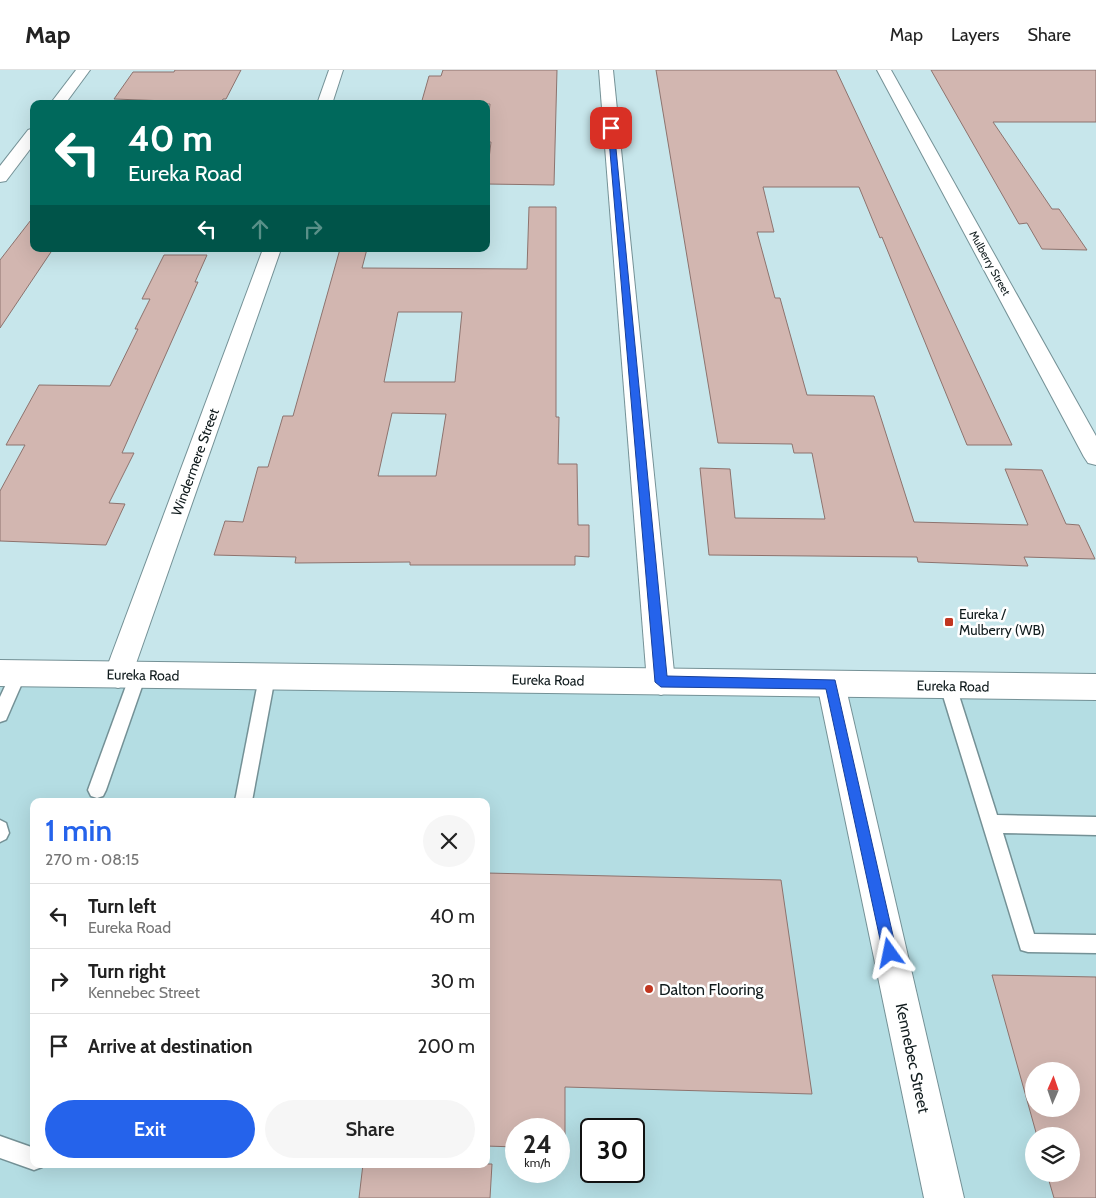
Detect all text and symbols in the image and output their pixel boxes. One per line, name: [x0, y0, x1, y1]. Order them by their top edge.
text: Map: [25, 20, 71, 49]
text: Map: [890, 24, 923, 46]
text: Layers: [951, 24, 1000, 46]
text: Share: [1028, 24, 1071, 46]
pin: [590, 107, 632, 149]
icon: arrive: [597, 114, 625, 142]
text: 40 m: [128, 117, 213, 160]
icon: left: [45, 120, 110, 185]
text: Eureka Road: [128, 160, 242, 187]
icon: left: [193, 215, 221, 243]
icon: ahead: [246, 215, 274, 243]
icon: right: [299, 215, 327, 243]
street label: Mulberry Street: [966, 228, 1014, 298]
street label: Windermere Street: [167, 405, 223, 518]
place label: Eureka / Mulberry (WB): [959, 605, 1045, 639]
marker: Eureka / Mulberry (WB): [943, 616, 955, 628]
street label: Eureka Road: [106, 665, 180, 685]
street label: Eureka Road: [511, 670, 585, 690]
street label: Eureka Road: [916, 676, 990, 696]
text: 1 min: [45, 812, 112, 849]
button: close: [423, 815, 475, 867]
text: 270 m · 08:15: [45, 850, 139, 869]
text: Turn left: [88, 895, 156, 918]
icon: left: [45, 902, 73, 930]
text: 40 m: [430, 905, 475, 928]
text: Eureka Road: [88, 918, 171, 937]
position arrow: [863, 926, 915, 978]
text: Turn right: [88, 960, 166, 983]
icon: right: [45, 967, 73, 995]
text: 30 m: [431, 970, 475, 993]
place label: Dalton Flooring: [659, 980, 765, 999]
text: Kennebec Street: [88, 983, 200, 1002]
marker: Dalton Flooring: [643, 983, 655, 995]
street label: Kennebec Street: [892, 1001, 934, 1115]
icon: arrive: [45, 1032, 73, 1060]
text: Arrive at destination: [88, 1035, 252, 1058]
text: 200 m: [418, 1035, 475, 1058]
north arrow: [1025, 1062, 1080, 1118]
map controls: [1025, 1062, 1080, 1182]
button: Exit: [45, 1100, 255, 1158]
button: Share: [265, 1100, 475, 1158]
speed limit sign: 30: [580, 1118, 645, 1183]
button: layers: [1025, 1127, 1080, 1182]
text: 24: [523, 1129, 552, 1159]
text: km/h: [524, 1155, 551, 1170]

